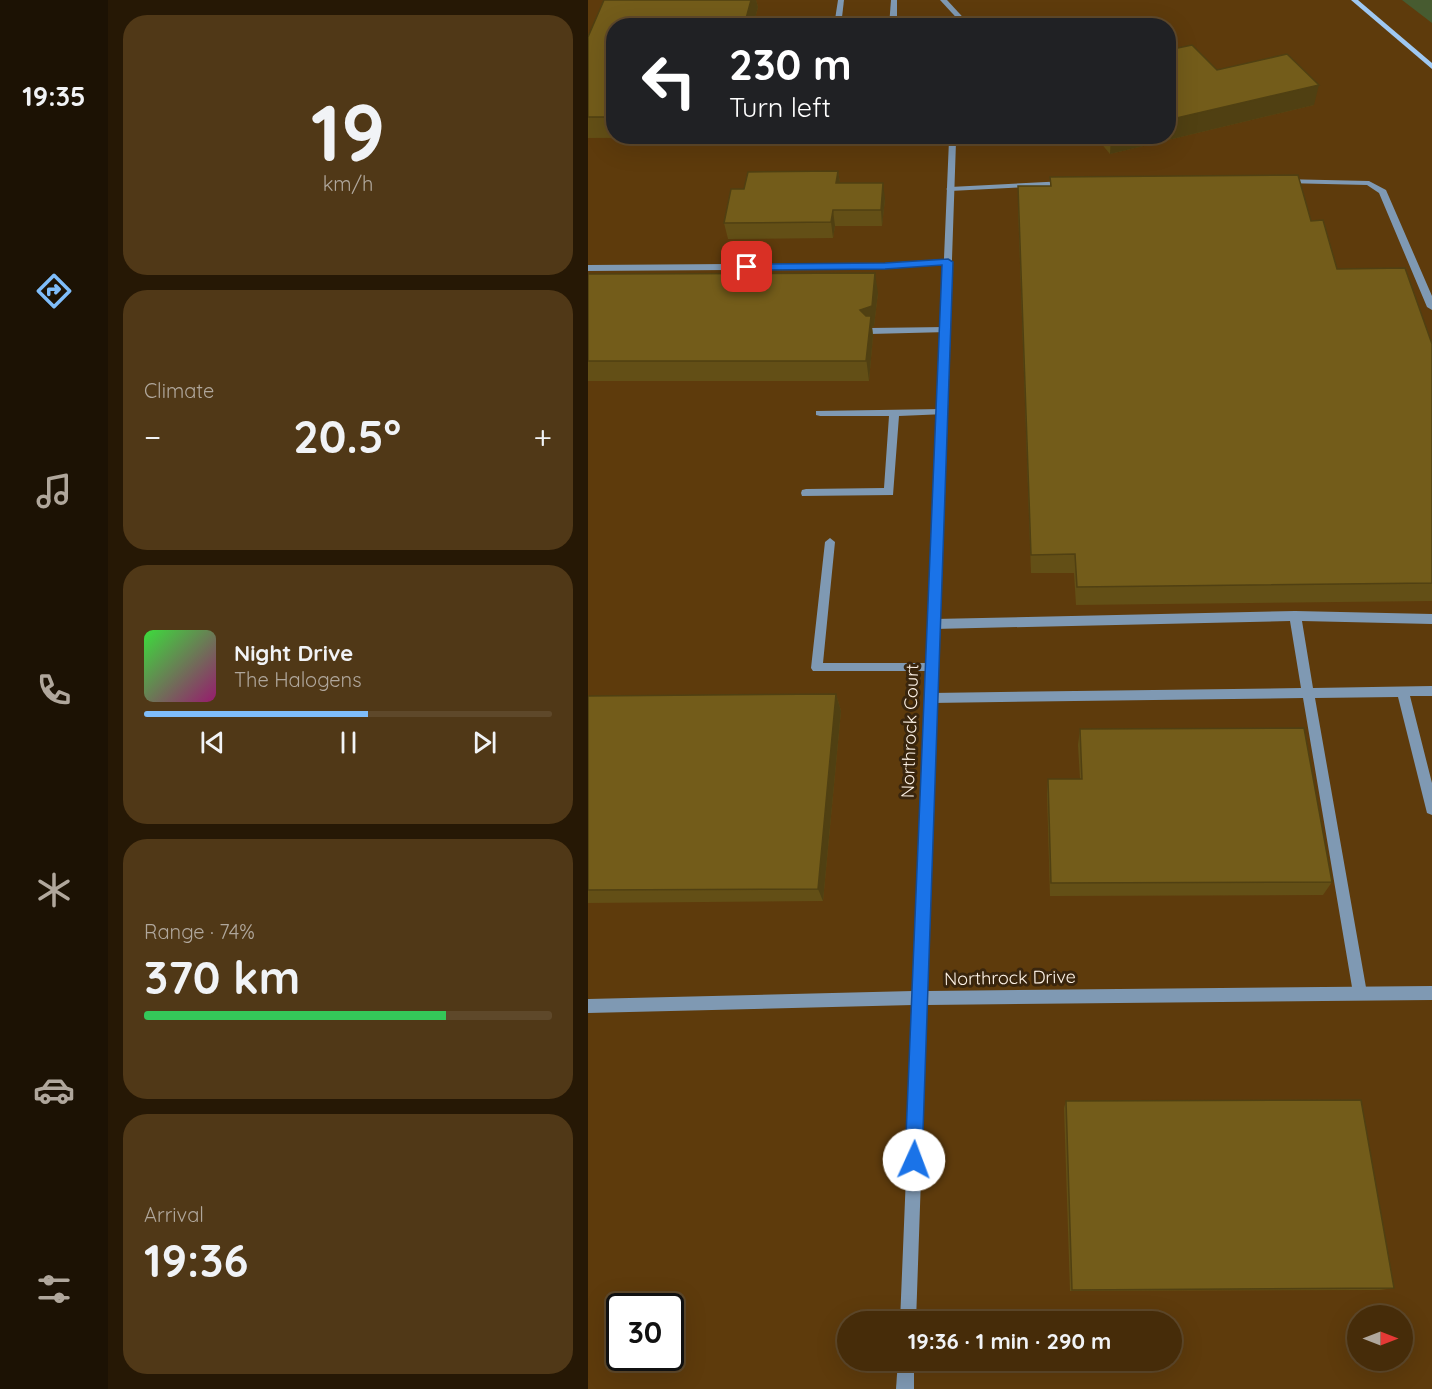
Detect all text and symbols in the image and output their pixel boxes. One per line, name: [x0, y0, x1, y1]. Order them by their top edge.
text: 230 m: [729, 38, 852, 91]
icon: left: [630, 42, 708, 120]
text: 19:35: [22, 79, 86, 113]
text: 19: [311, 83, 385, 181]
text: Turn left: [729, 90, 831, 124]
text: km/h: [323, 171, 373, 196]
pin: [721, 241, 772, 292]
icon: arrive: [730, 250, 763, 283]
icon: directions: [33, 270, 75, 312]
text: Climate: [144, 378, 214, 403]
text: 20.5°: [293, 408, 401, 464]
text: −: [144, 416, 161, 457]
text: +: [533, 416, 552, 457]
icon: music: [33, 470, 75, 512]
text: Night Drive: [234, 639, 353, 667]
street label: Northrock Court: [896, 663, 923, 799]
text: The Halogens: [234, 667, 362, 692]
icon: phone: [33, 669, 75, 711]
icon: previous: [196, 726, 229, 759]
icon: pause: [332, 726, 365, 759]
icon: next: [468, 726, 501, 759]
icon: climate: [33, 869, 75, 911]
text: Range · 74%: [144, 919, 255, 944]
text: 370 km: [144, 949, 300, 1005]
street label: Northrock Drive: [944, 965, 1076, 990]
icon: car: [33, 1069, 75, 1111]
position arrow: [882, 1128, 946, 1192]
text: Arrival: [144, 1202, 204, 1227]
text: 19:36: [144, 1232, 248, 1288]
icon: filters: [33, 1268, 75, 1310]
speed limit sign: 30: [606, 1293, 684, 1371]
north arrow: [1347, 1305, 1413, 1371]
map controls: [1347, 1305, 1413, 1371]
text: 19:36 · 1 min · 290 m: [908, 1327, 1111, 1355]

